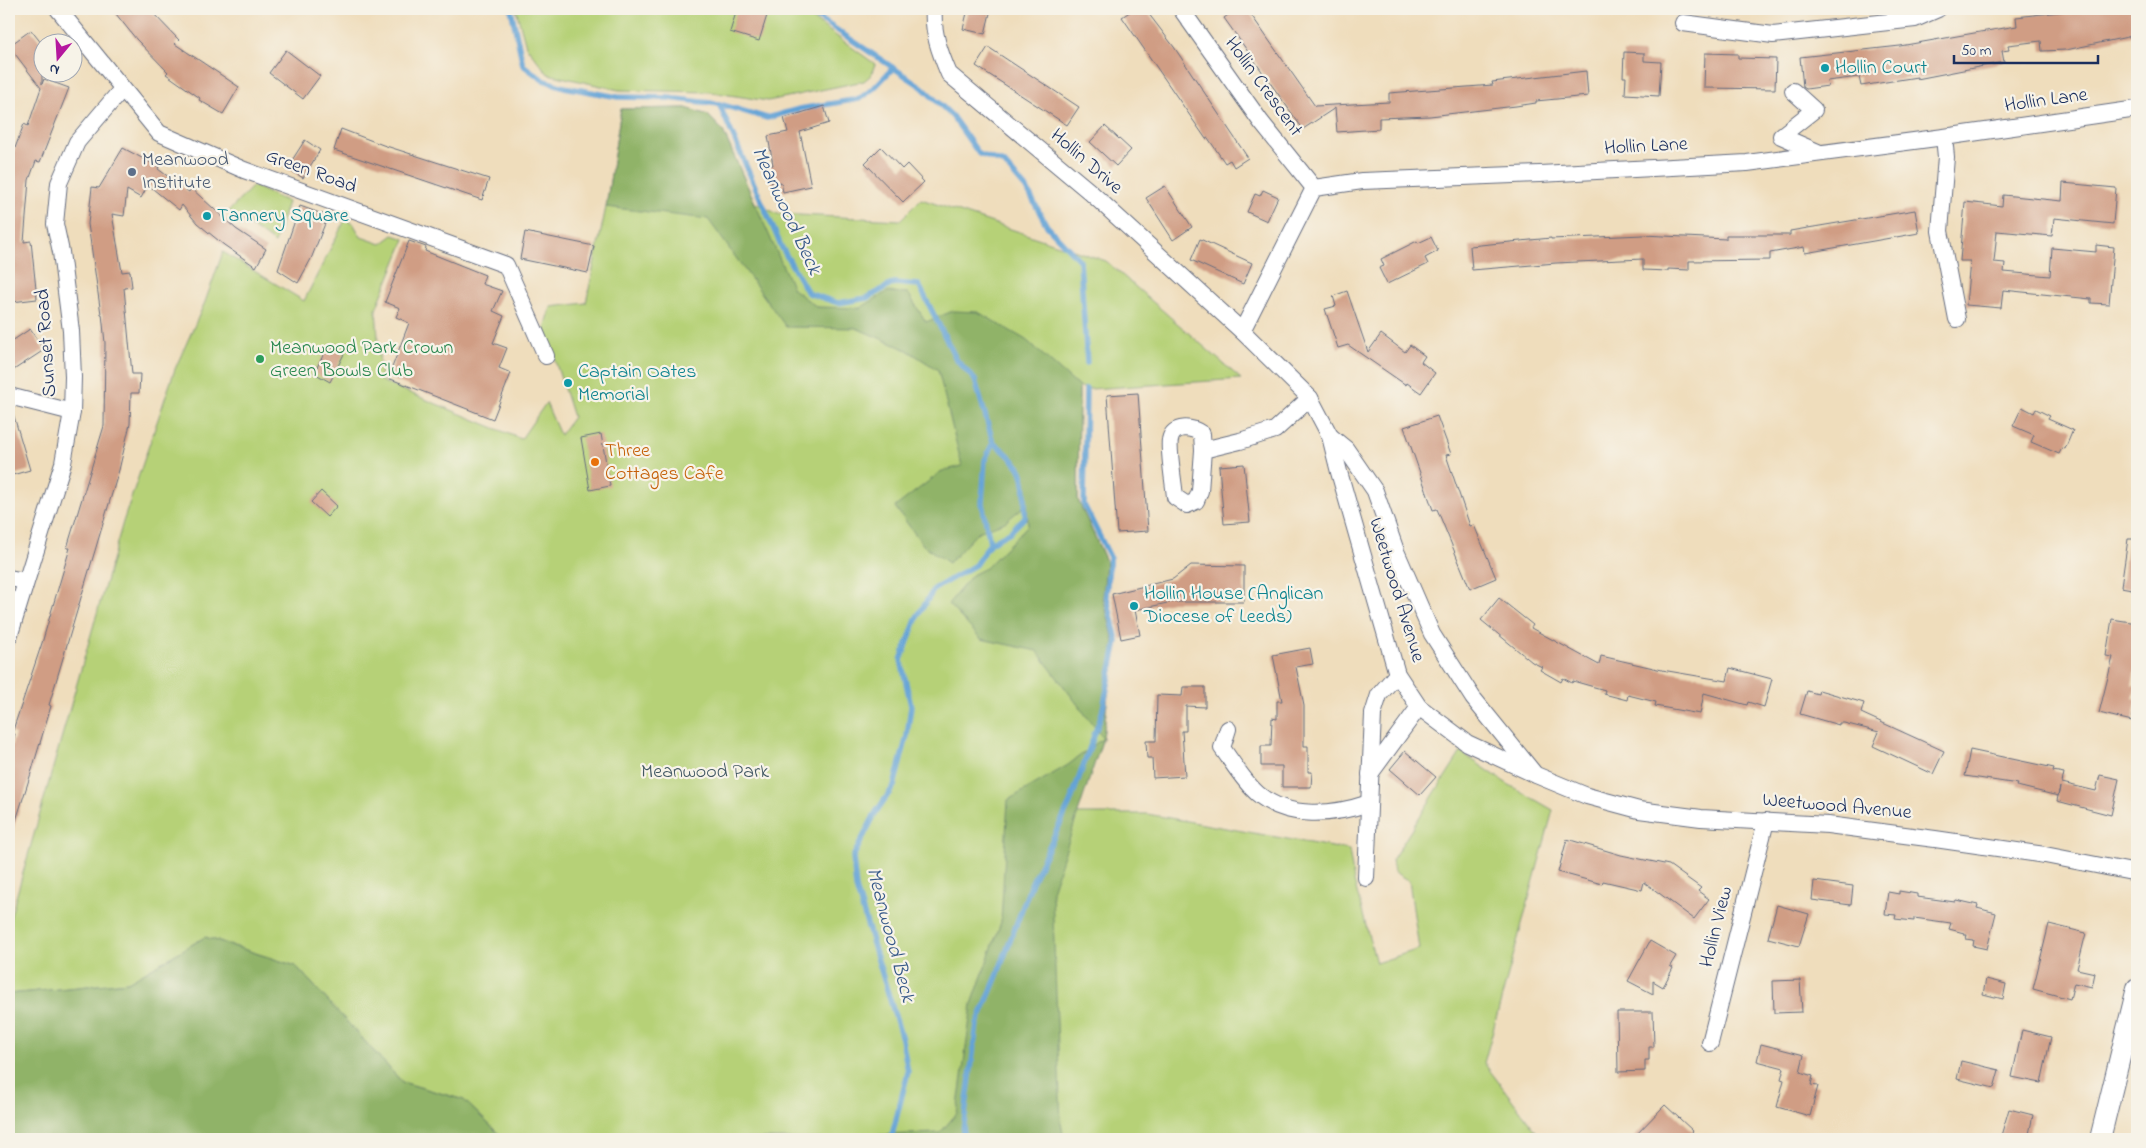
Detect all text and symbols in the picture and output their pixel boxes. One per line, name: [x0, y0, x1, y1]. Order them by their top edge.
street label: Hollin Crescent: [1217, 31, 1309, 143]
north arrow: [32, 32, 82, 82]
scale bar: [1954, 32, 2097, 64]
text: 50 m: [1961, 40, 1992, 62]
place label: Hollin Court: [1835, 54, 1928, 83]
text: N: [47, 57, 62, 80]
marker: Hollin Court: [1819, 62, 1831, 74]
street label: Hollin Lane: [2003, 81, 2089, 121]
street label: Hollin Drive: [1043, 122, 1129, 202]
street label: Hollin Lane: [1603, 130, 1689, 164]
street label: Green Road: [261, 142, 361, 202]
water label: Meanwood Beck: [743, 142, 829, 281]
place label: Meanwood Institute: [142, 146, 229, 198]
marker: Meanwood Institute: [126, 166, 138, 178]
place label: Tannery Square: [217, 202, 349, 231]
marker: Tannery Square: [201, 210, 213, 222]
street label: Sunset Road: [29, 288, 65, 398]
place label: Meanwood Park Crown Green Bowls Club: [270, 334, 454, 386]
marker: Meanwood Park Crown Green Bowls Club: [254, 353, 266, 365]
place label: Captain Oates Memorial: [578, 358, 696, 410]
marker: Captain Oates Memorial: [562, 377, 574, 389]
place label: Three Cottages Cafe: [605, 437, 724, 490]
marker: Three Cottages Cafe: [589, 456, 601, 468]
street label: Weetwood Avenue: [1360, 514, 1432, 666]
place label: Hollin House (Anglican Diocese of Leeds): [1143, 580, 1324, 632]
marker: Hollin House (Anglican Diocese of Leeds): [1128, 600, 1140, 612]
park label: Meanwood Park: [641, 758, 769, 787]
street label: Weetwood Avenue: [1761, 786, 1913, 828]
water label: Meanwood Beck: [858, 864, 923, 1006]
street label: Hollin View: [1693, 883, 1741, 971]

